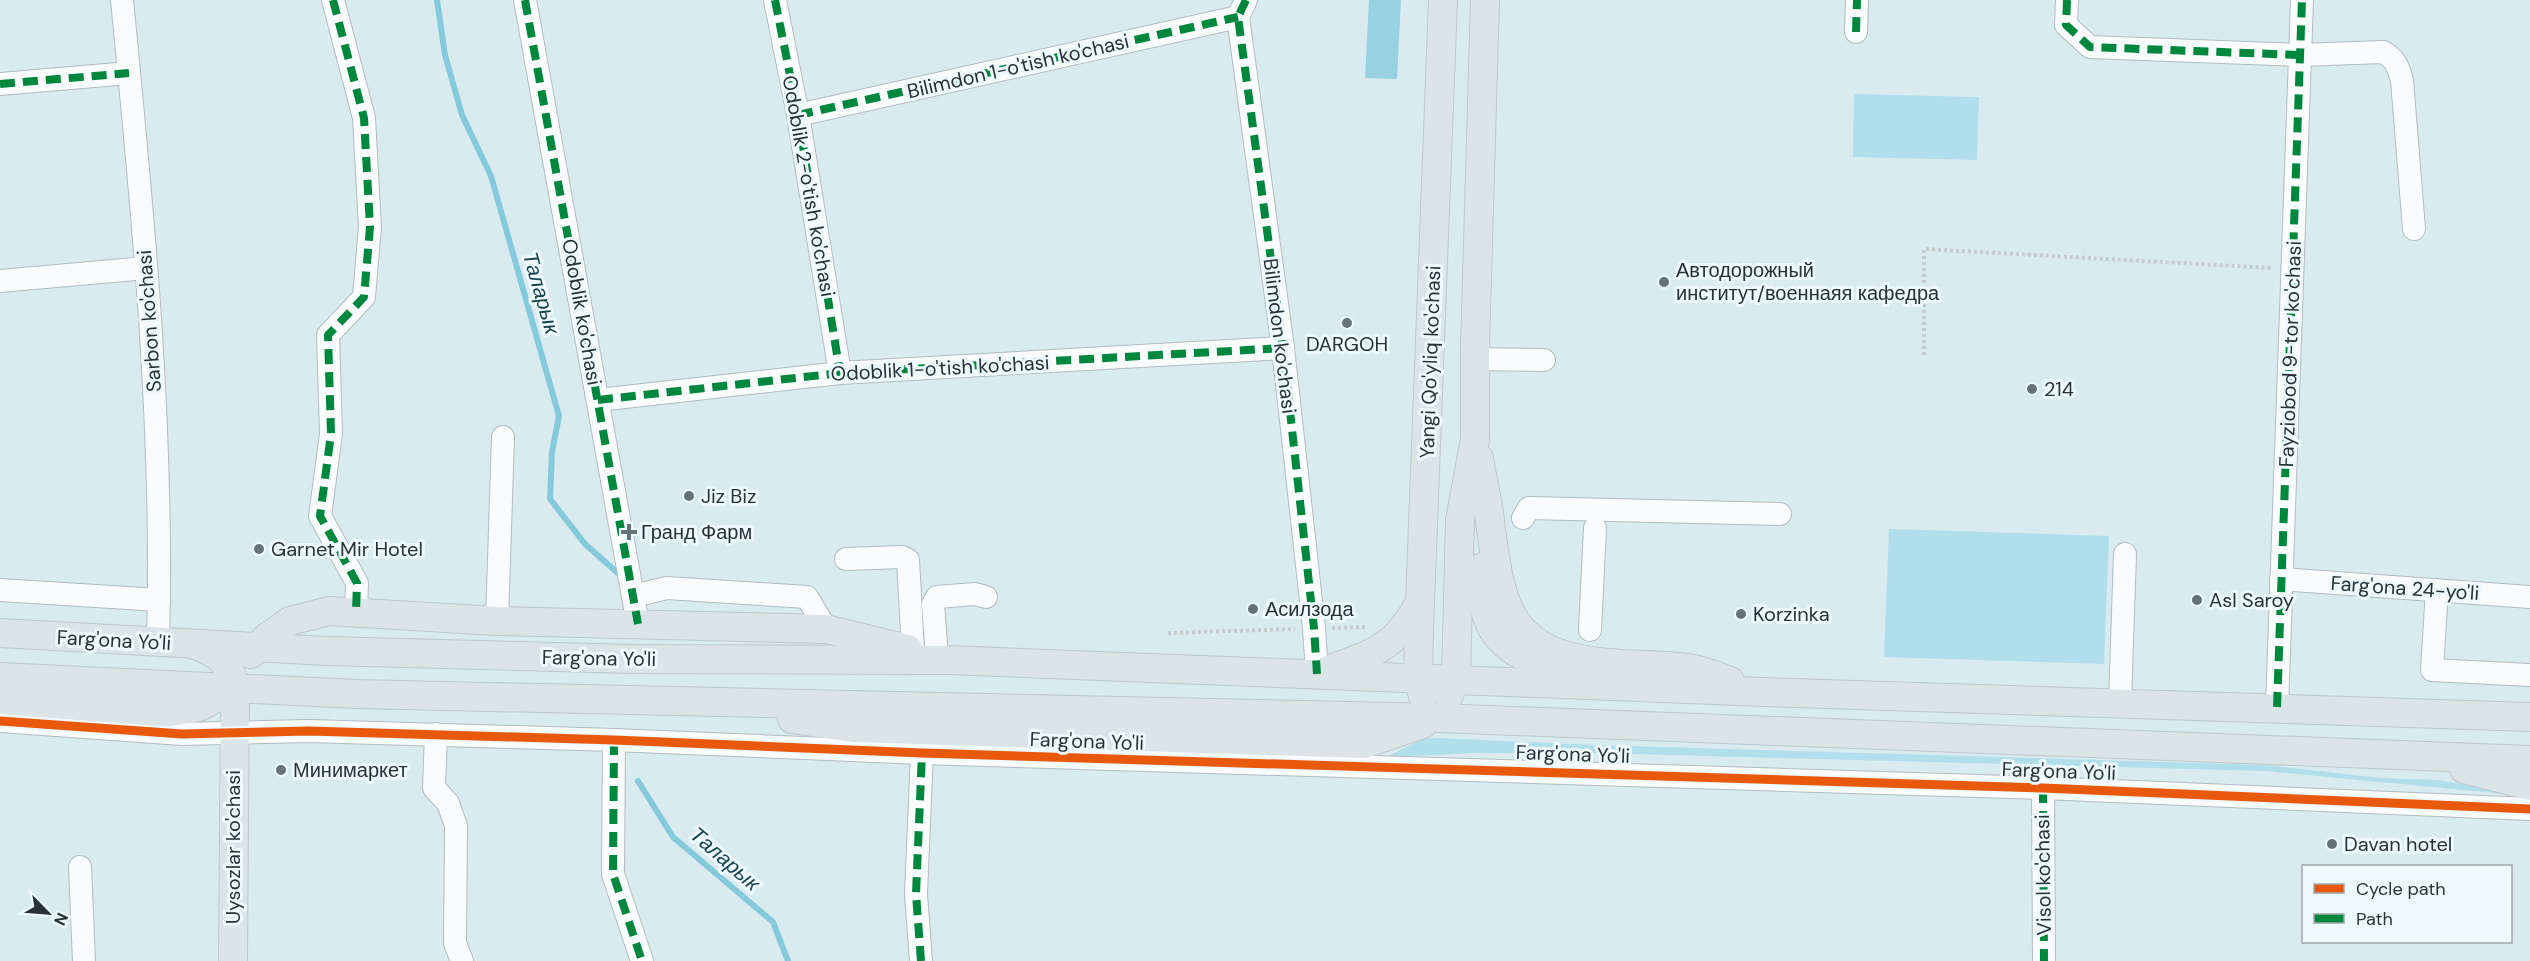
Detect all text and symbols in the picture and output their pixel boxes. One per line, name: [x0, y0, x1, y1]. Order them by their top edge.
street label: Bilimdon 1-o'tish ko'chasi: [904, 28, 1132, 104]
street label: Odoblik 2-o'tish ko'chasi: [777, 73, 841, 299]
street label: Odoblik ko'chasi: [556, 237, 608, 387]
street label: Fayziobod 9-tor ko'chasi: [2273, 240, 2307, 468]
street label: Sarbon ko'chasi: [131, 249, 167, 393]
water label: Таларык: [516, 249, 566, 338]
street label: Bilimdon ko'chasi: [1258, 257, 1302, 415]
place label: Автодорожный институт/военнаяя кафедра: [1676, 257, 1940, 306]
street label: Yangi Qo'yliq ko'chasi: [1414, 265, 1446, 459]
marker: Автодорожный институт/военнаяя кафедра: [1657, 275, 1671, 289]
marker: DARGOH: [1340, 316, 1354, 330]
place label: DARGOH: [1306, 331, 1388, 357]
street label: Odoblik 1-o'tish ko'chasi: [830, 349, 1050, 387]
place label: 214: [2044, 376, 2074, 402]
marker: 214: [2025, 382, 2039, 396]
place label: Jiz Biz: [701, 483, 756, 509]
marker: Jiz Biz: [682, 489, 696, 503]
place label: Гранд Фарм: [641, 519, 752, 545]
marker: Гранд Фарм: [622, 525, 636, 539]
place label: Garnet Mir Hotel: [271, 536, 423, 562]
marker: Garnet Mir Hotel: [252, 542, 266, 556]
street label: Farg'ona 24-yo'li: [2330, 570, 2480, 606]
place label: Asl Saroy: [2209, 587, 2294, 613]
marker: Asl Saroy: [2190, 593, 2204, 607]
place label: Асилзода: [1265, 596, 1354, 622]
place label: Korzinka: [1753, 601, 1830, 627]
marker: Асилзода: [1246, 602, 1260, 616]
marker: Korzinka: [1734, 607, 1748, 621]
street label: Farg'ona Yo'li: [56, 624, 172, 656]
street label: Farg'ona Yo'li: [542, 644, 656, 672]
street label: Farg'ona Yo'li: [1029, 726, 1145, 756]
street label: Farg'ona Yo'li: [1515, 739, 1631, 769]
street label: Farg'ona Yo'li: [2001, 756, 2117, 786]
place label: Минимаркет: [293, 757, 408, 783]
marker: Минимаркет: [274, 763, 288, 777]
street label: Uysozlar ko'chasi: [220, 770, 246, 924]
street label: Visol ko'chasi: [2029, 814, 2057, 936]
water label: Таларык: [684, 821, 767, 898]
place label: Davan hotel: [2344, 831, 2452, 857]
marker: Davan hotel: [2325, 837, 2339, 851]
legend: [2302, 865, 2512, 943]
text: Cycle path: [2356, 877, 2446, 901]
north arrow: [18, 883, 78, 943]
text: Path: [2356, 907, 2393, 931]
text: N: [49, 909, 73, 929]

